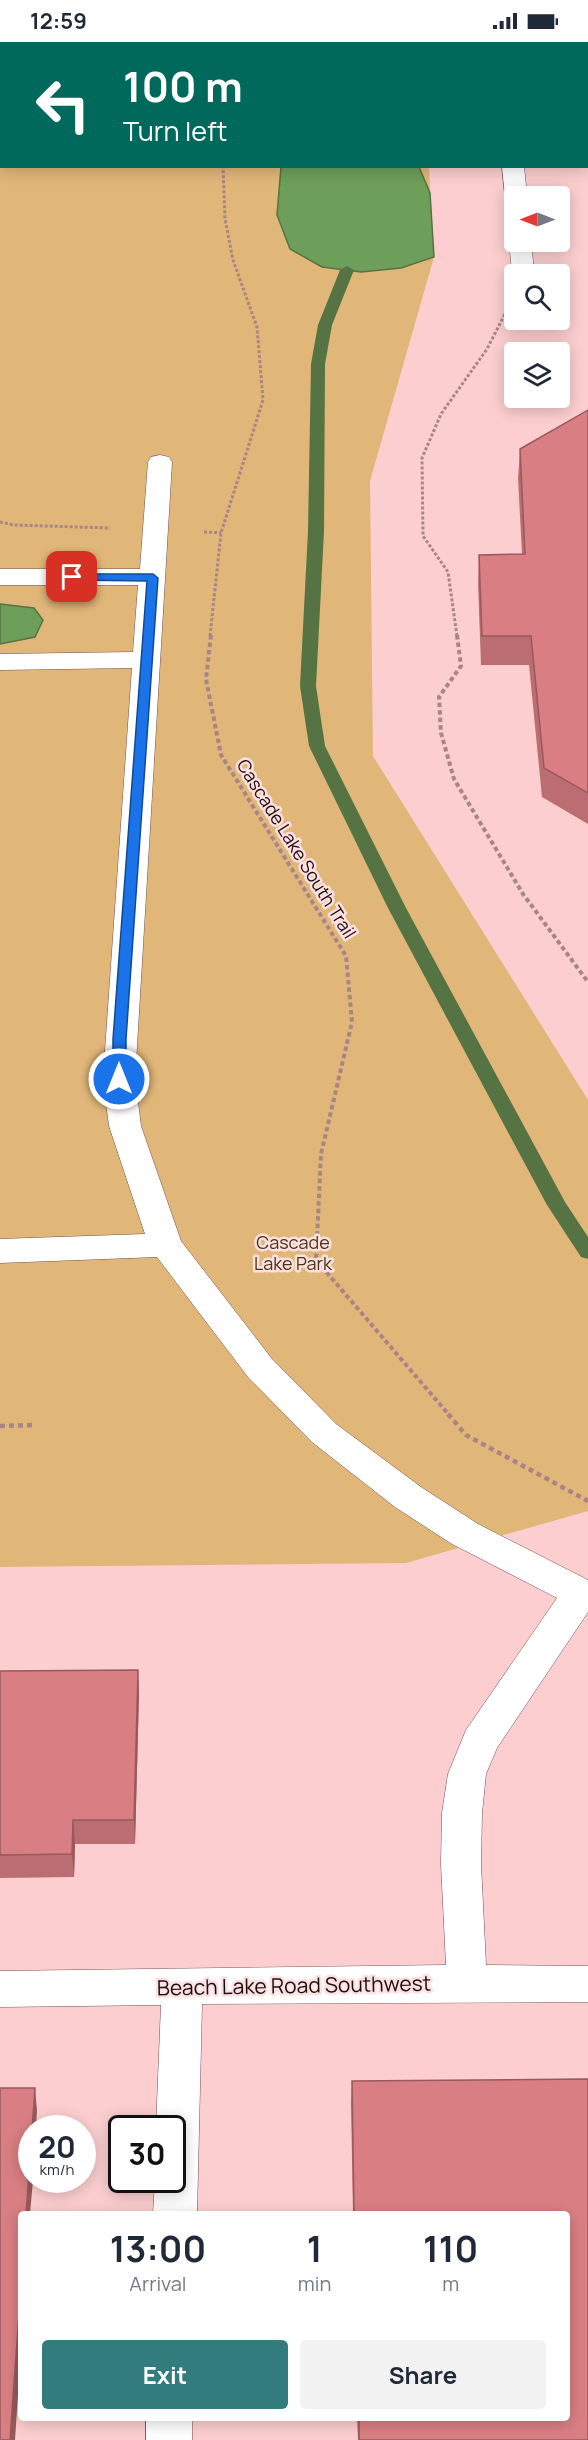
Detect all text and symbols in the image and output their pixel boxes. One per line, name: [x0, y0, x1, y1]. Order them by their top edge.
text: 12:59: [30, 6, 87, 36]
text: 100 m: [123, 57, 243, 115]
icon: left: [24, 66, 102, 144]
text: Turn left: [123, 112, 227, 149]
north arrow: [504, 186, 570, 252]
map controls: [504, 186, 570, 408]
button: search: [504, 264, 570, 330]
button: layers: [504, 342, 570, 408]
pin: [46, 551, 97, 602]
icon: arrive: [55, 560, 88, 593]
street label: Cascade Lake South Trail: [232, 754, 362, 943]
position arrow: [87, 1047, 151, 1111]
park label: Cascade Lake Park: [254, 1230, 333, 1275]
street label: Beach Lake Road Southwest: [157, 1969, 431, 2001]
speed limit sign: 30: [108, 2115, 186, 2193]
text: 20: [38, 2126, 76, 2167]
text: km/h: [40, 2159, 74, 2180]
text: 13:00: [110, 2224, 206, 2273]
text: 1: [307, 2224, 322, 2273]
text: 110: [423, 2224, 478, 2273]
text: Arrival: [129, 2270, 186, 2297]
text: min: [298, 2270, 331, 2297]
text: m: [442, 2270, 459, 2297]
button: Exit: [42, 2340, 288, 2409]
button: Share: [300, 2340, 546, 2409]

